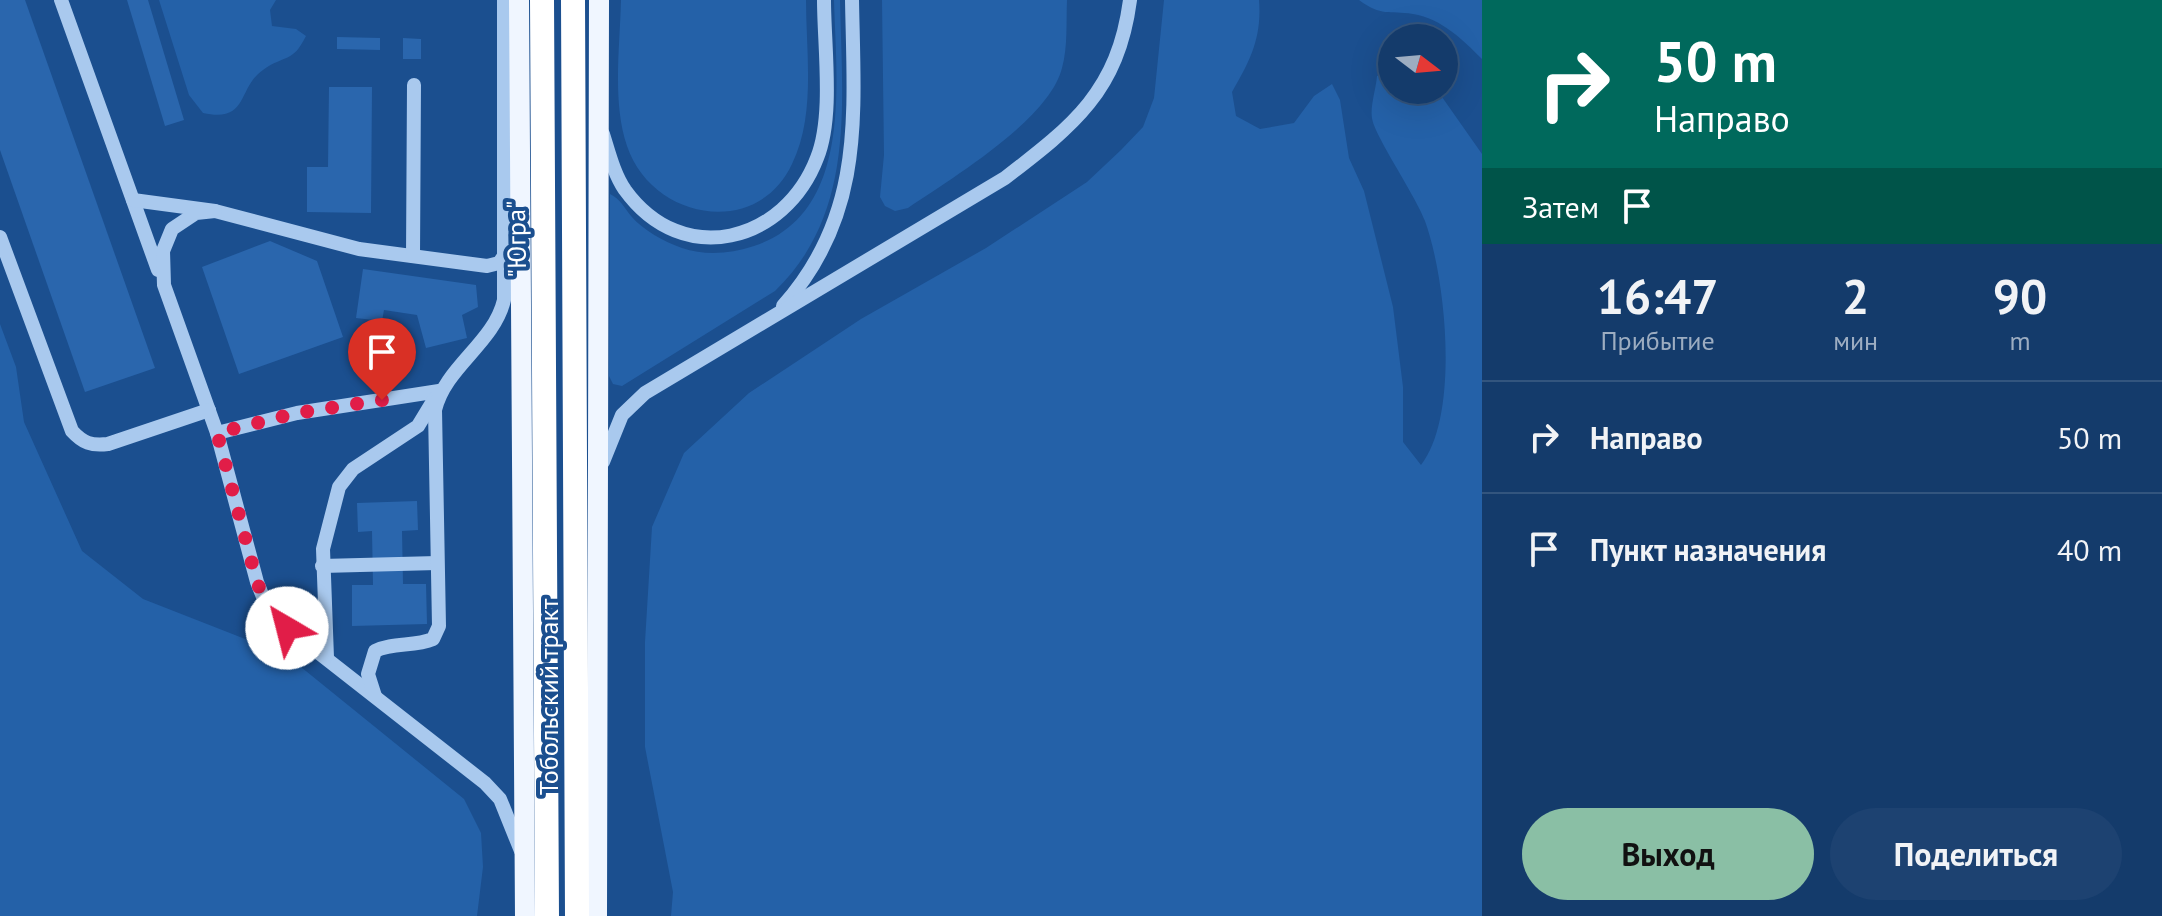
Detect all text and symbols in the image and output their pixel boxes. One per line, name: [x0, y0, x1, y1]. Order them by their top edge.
north arrow: [1378, 24, 1458, 104]
map controls: [1378, 24, 1458, 104]
text: 50 m: [1654, 25, 1777, 97]
icon: right: [1522, 32, 1626, 136]
text: Направо: [1654, 95, 1790, 142]
icon: arrive: [1615, 184, 1659, 228]
text: Затем: [1522, 187, 1599, 226]
street label: "Югра": [499, 200, 533, 278]
text: 16:47: [1597, 265, 1718, 327]
text: 2: [1842, 265, 1869, 327]
text: 90: [1993, 265, 2047, 327]
pin: [348, 318, 416, 400]
text: Прибытие: [1600, 324, 1715, 357]
text: мин: [1833, 324, 1878, 357]
text: m: [2010, 324, 2031, 357]
icon: arrive: [360, 330, 404, 374]
icon: right: [1522, 415, 1566, 459]
text: Направо: [1590, 418, 1703, 457]
text: 50 m: [2057, 418, 2122, 457]
icon: arrive: [1522, 527, 1566, 571]
text: Пункт назначения: [1590, 530, 1826, 569]
text: 40 m: [2057, 530, 2122, 569]
position arrow: [245, 586, 329, 670]
street label: Тобольский тракт: [532, 598, 565, 795]
button: Выход: [1522, 808, 1814, 900]
button: Поделиться: [1830, 808, 2122, 900]

